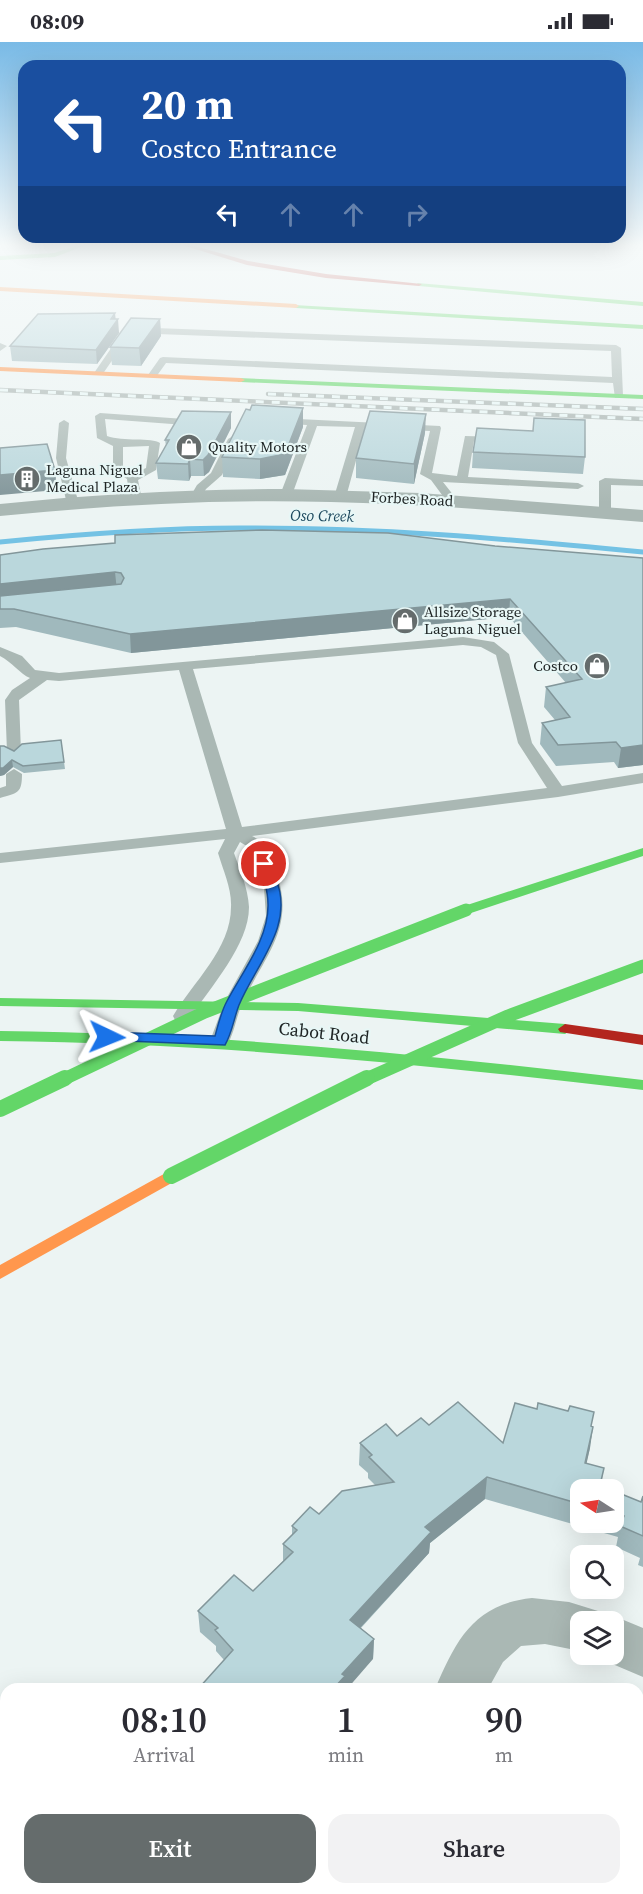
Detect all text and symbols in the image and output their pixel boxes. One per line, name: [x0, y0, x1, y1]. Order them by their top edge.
text: 08:09: [30, 6, 84, 36]
text: 20 m: [141, 75, 234, 133]
icon: left: [42, 84, 120, 162]
text: Costco Entrance: [141, 130, 337, 167]
icon: left: [211, 198, 244, 231]
icon: ahead: [274, 198, 307, 231]
icon: ahead: [337, 198, 370, 231]
icon: right: [400, 198, 433, 231]
shop icon: Quality Motors: [174, 432, 204, 462]
place label: Quality Motors: [208, 436, 307, 457]
place label: Laguna Niguel Medical Plaza: [46, 459, 144, 497]
building icon: Laguna Niguel Medical Plaza: [12, 464, 42, 494]
street label: Forbes Road: [370, 486, 454, 511]
water label: Oso Creek: [290, 503, 355, 527]
place label: Allsize Storage Laguna Niguel: [424, 601, 522, 639]
shop icon: Allsize Storage Laguna Niguel: [390, 606, 420, 636]
shop icon: Costco: [582, 651, 612, 681]
place label: Costco: [533, 655, 578, 676]
pin: [238, 838, 289, 889]
icon: arrive: [247, 847, 280, 880]
position arrow: [75, 1005, 139, 1069]
street label: Cabot Road: [277, 1015, 371, 1050]
north arrow: [570, 1479, 624, 1533]
map controls: [570, 1479, 624, 1665]
button: search: [570, 1545, 624, 1599]
button: layers: [570, 1611, 624, 1665]
text: 08:10: [121, 1695, 207, 1744]
text: 1: [337, 1695, 355, 1744]
text: 90: [485, 1695, 523, 1744]
text: Arrival: [133, 1741, 195, 1769]
text: min: [328, 1741, 364, 1769]
text: m: [495, 1741, 513, 1769]
button: Exit: [24, 1814, 316, 1883]
button: Share: [328, 1814, 620, 1883]

